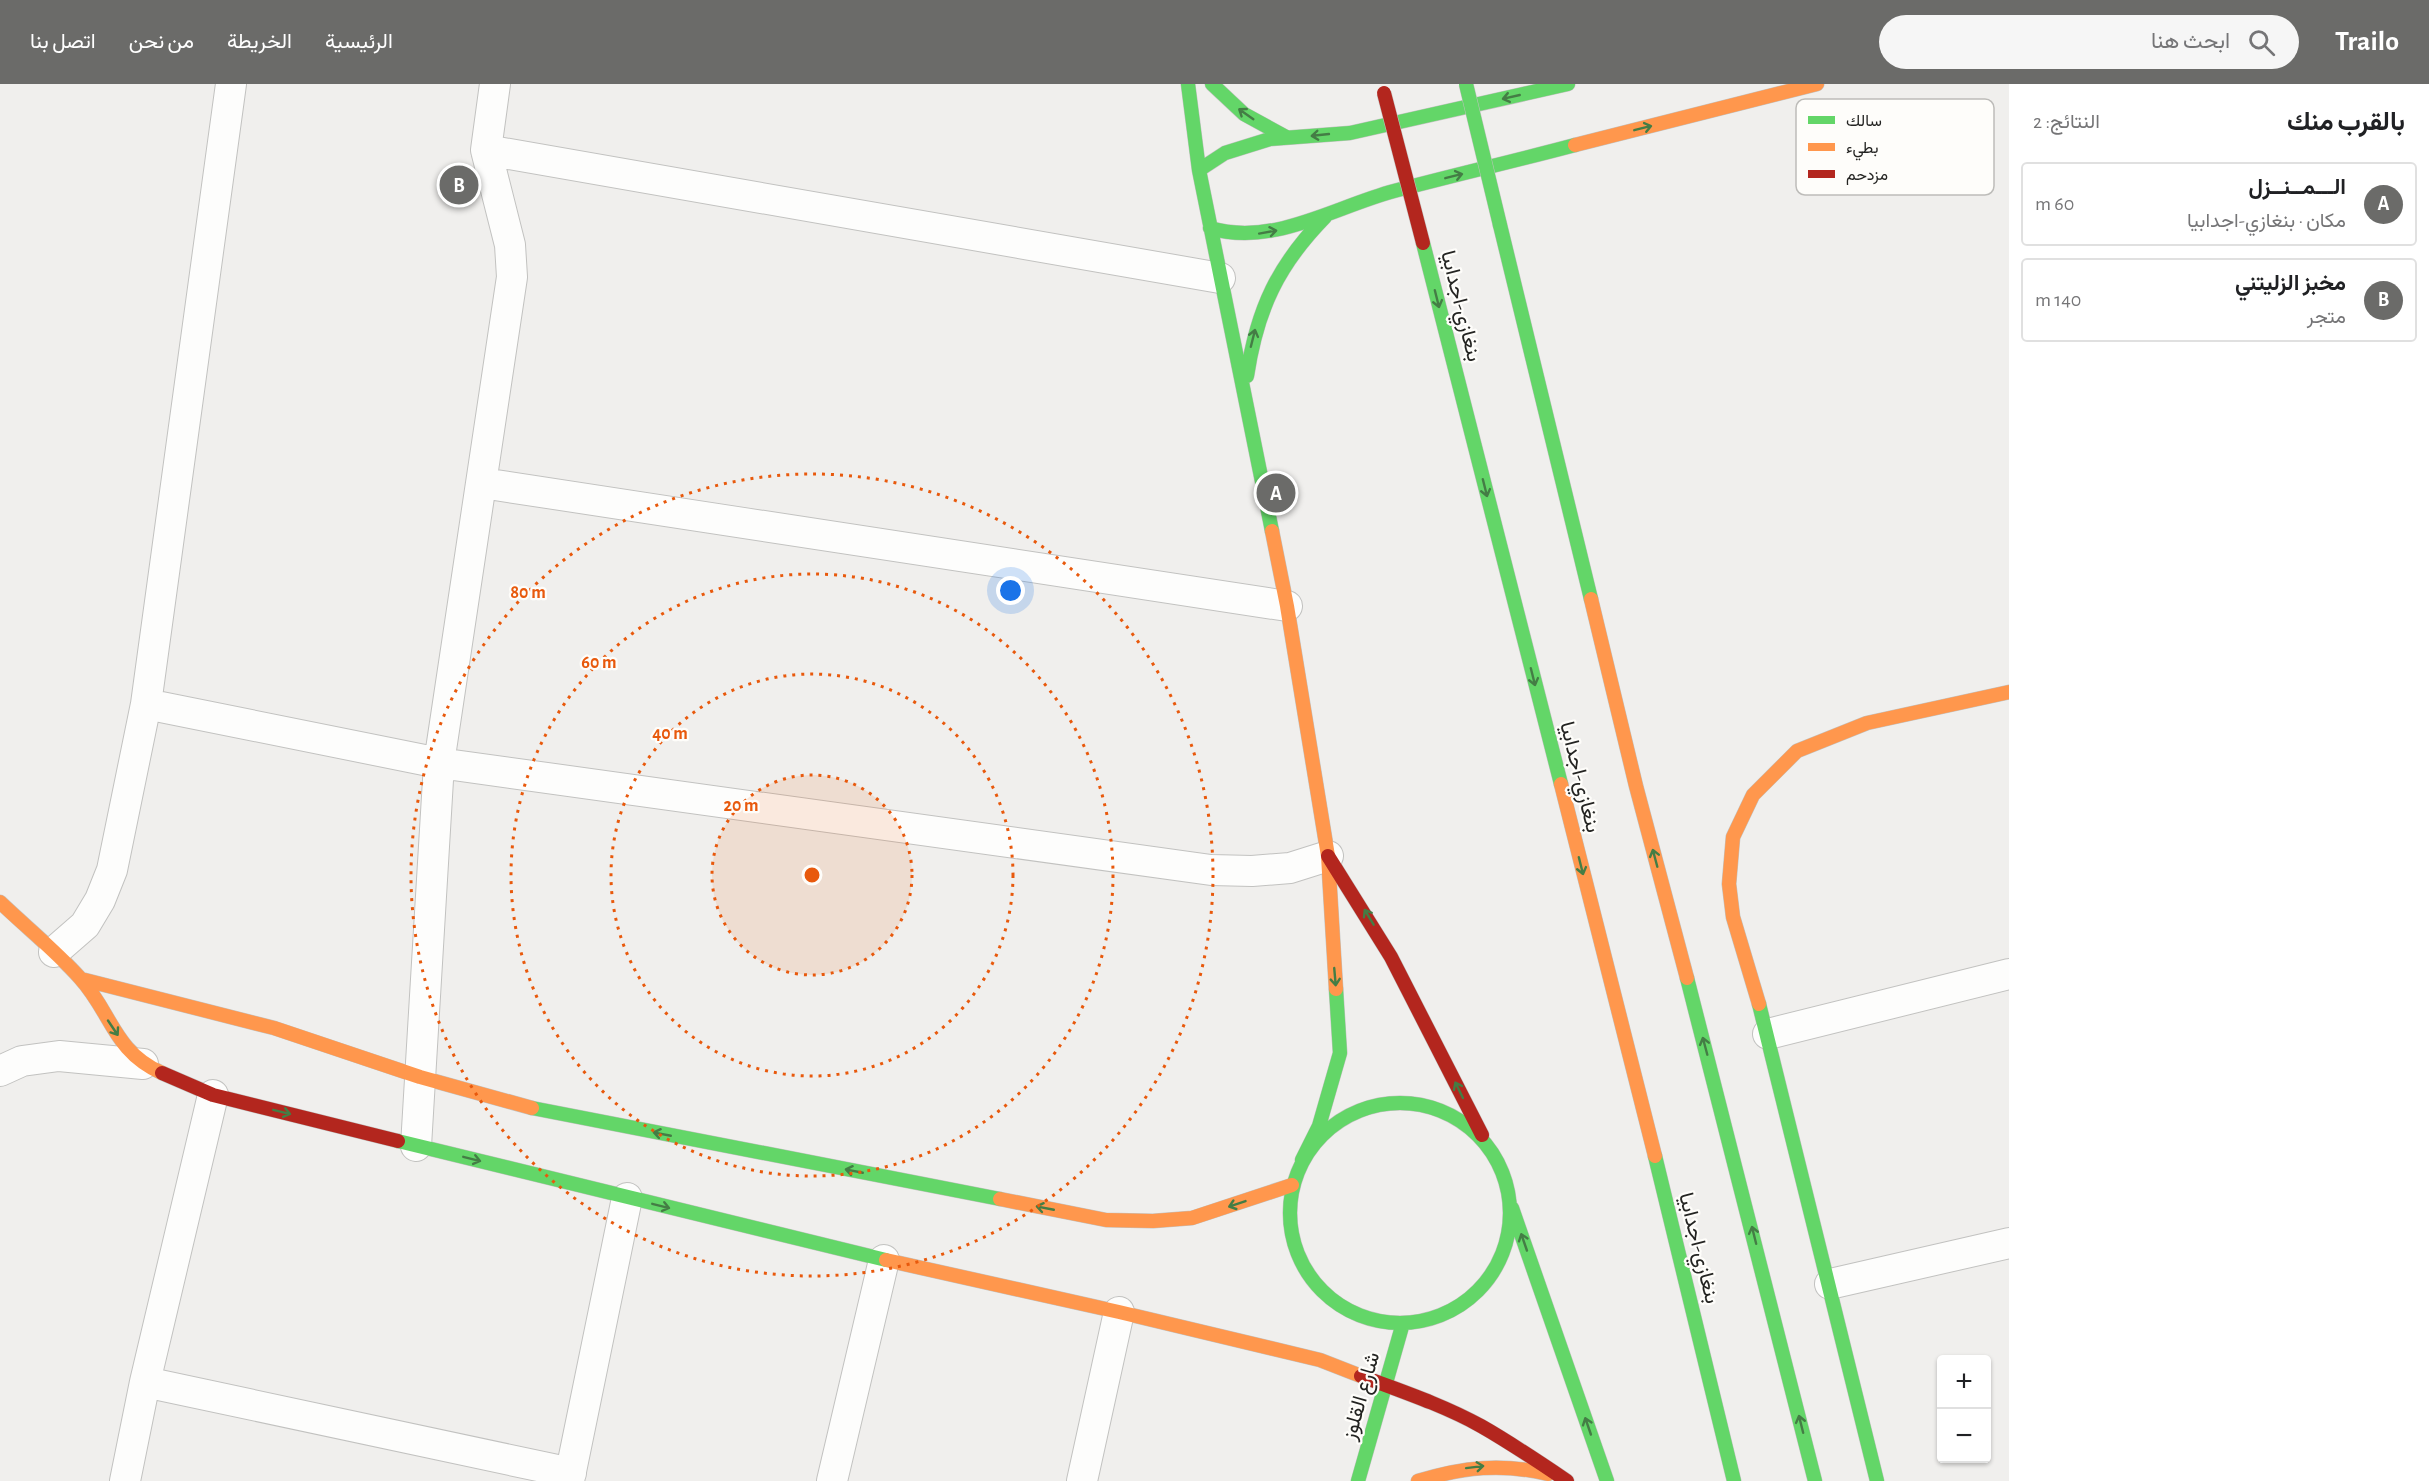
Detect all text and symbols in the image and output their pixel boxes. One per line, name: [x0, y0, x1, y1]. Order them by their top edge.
search box: [1879, 15, 2299, 69]
icon: search: [2245, 26, 2278, 59]
text: Trailo: [2335, 28, 2399, 56]
text: ابحث هنا: [2151, 30, 2230, 52]
text: اتصل بنا: [30, 31, 96, 52]
text: من نحن: [129, 31, 194, 52]
text: الخريطة: [227, 31, 292, 52]
text: الرئيسية: [325, 31, 393, 52]
one-way arrow: [1502, 91, 1521, 103]
legend: [1796, 99, 1994, 195]
one-way arrow: [1239, 108, 1255, 120]
text: بالقرب منك: [2287, 109, 2405, 135]
text: النتائج: 2: [2033, 112, 2100, 132]
text: سالك: [1846, 113, 1882, 129]
one-way arrow: [1633, 121, 1652, 133]
one-way arrow: [1310, 130, 1330, 141]
text: بطيء: [1846, 140, 1878, 161]
pin: B: [440, 162, 478, 208]
text: مزدحم: [1846, 167, 1888, 185]
one-way arrow: [1444, 169, 1463, 181]
text: الـــمــنــزل: [2249, 176, 2346, 198]
text: 60 m: [2035, 194, 2074, 214]
text: A: [2378, 194, 2390, 214]
text: مكان · بنغازي-اجدابيا: [2187, 211, 2346, 231]
one-way arrow: [1257, 226, 1277, 237]
street label: بنغازي-اجدابيا: [1431, 248, 1485, 365]
text: مخبز الزليتني: [2235, 272, 2346, 294]
one-way arrow: [1432, 289, 1444, 308]
text: 140 m: [2035, 290, 2081, 310]
text: B: [2378, 290, 2389, 310]
text: متجر: [2307, 307, 2346, 327]
one-way arrow: [1247, 329, 1259, 348]
pin: A: [1256, 470, 1296, 516]
one-way arrow: [1480, 478, 1492, 497]
your location: [996, 576, 1025, 605]
text: 80 m: [510, 584, 546, 602]
text: 60 m: [581, 654, 617, 672]
one-way arrow: [1528, 667, 1540, 686]
street label: بنغازي-اجدابيا: [1550, 719, 1604, 836]
text: 40 m: [652, 725, 688, 743]
text: 20 m: [723, 797, 759, 815]
one-way arrow: [1649, 849, 1661, 868]
one-way arrow: [1576, 856, 1588, 875]
centre of rings: [802, 865, 822, 885]
one-way arrow: [1362, 909, 1374, 926]
one-way arrow: [1330, 967, 1341, 987]
one-way arrow: [107, 1020, 119, 1036]
one-way arrow: [1699, 1037, 1711, 1056]
one-way arrow: [1453, 1082, 1465, 1099]
one-way arrow: [273, 1107, 292, 1119]
one-way arrow: [653, 1128, 673, 1139]
one-way arrow: [462, 1154, 481, 1166]
one-way arrow: [845, 1165, 864, 1176]
street label: بنغازي-اجدابيا: [1669, 1190, 1723, 1307]
one-way arrow: [1228, 1200, 1247, 1211]
one-way arrow: [651, 1201, 670, 1213]
one-way arrow: [1036, 1202, 1056, 1213]
one-way arrow: [1747, 1226, 1759, 1245]
one-way arrow: [1517, 1233, 1528, 1252]
street label: شارع القلوز: [1338, 1350, 1386, 1444]
map controls: [1937, 1355, 1991, 1463]
button: +: [1937, 1355, 1991, 1409]
button: −: [1937, 1409, 1991, 1463]
one-way arrow: [1795, 1415, 1807, 1434]
one-way arrow: [1582, 1417, 1593, 1436]
one-way arrow: [1464, 1461, 1484, 1472]

